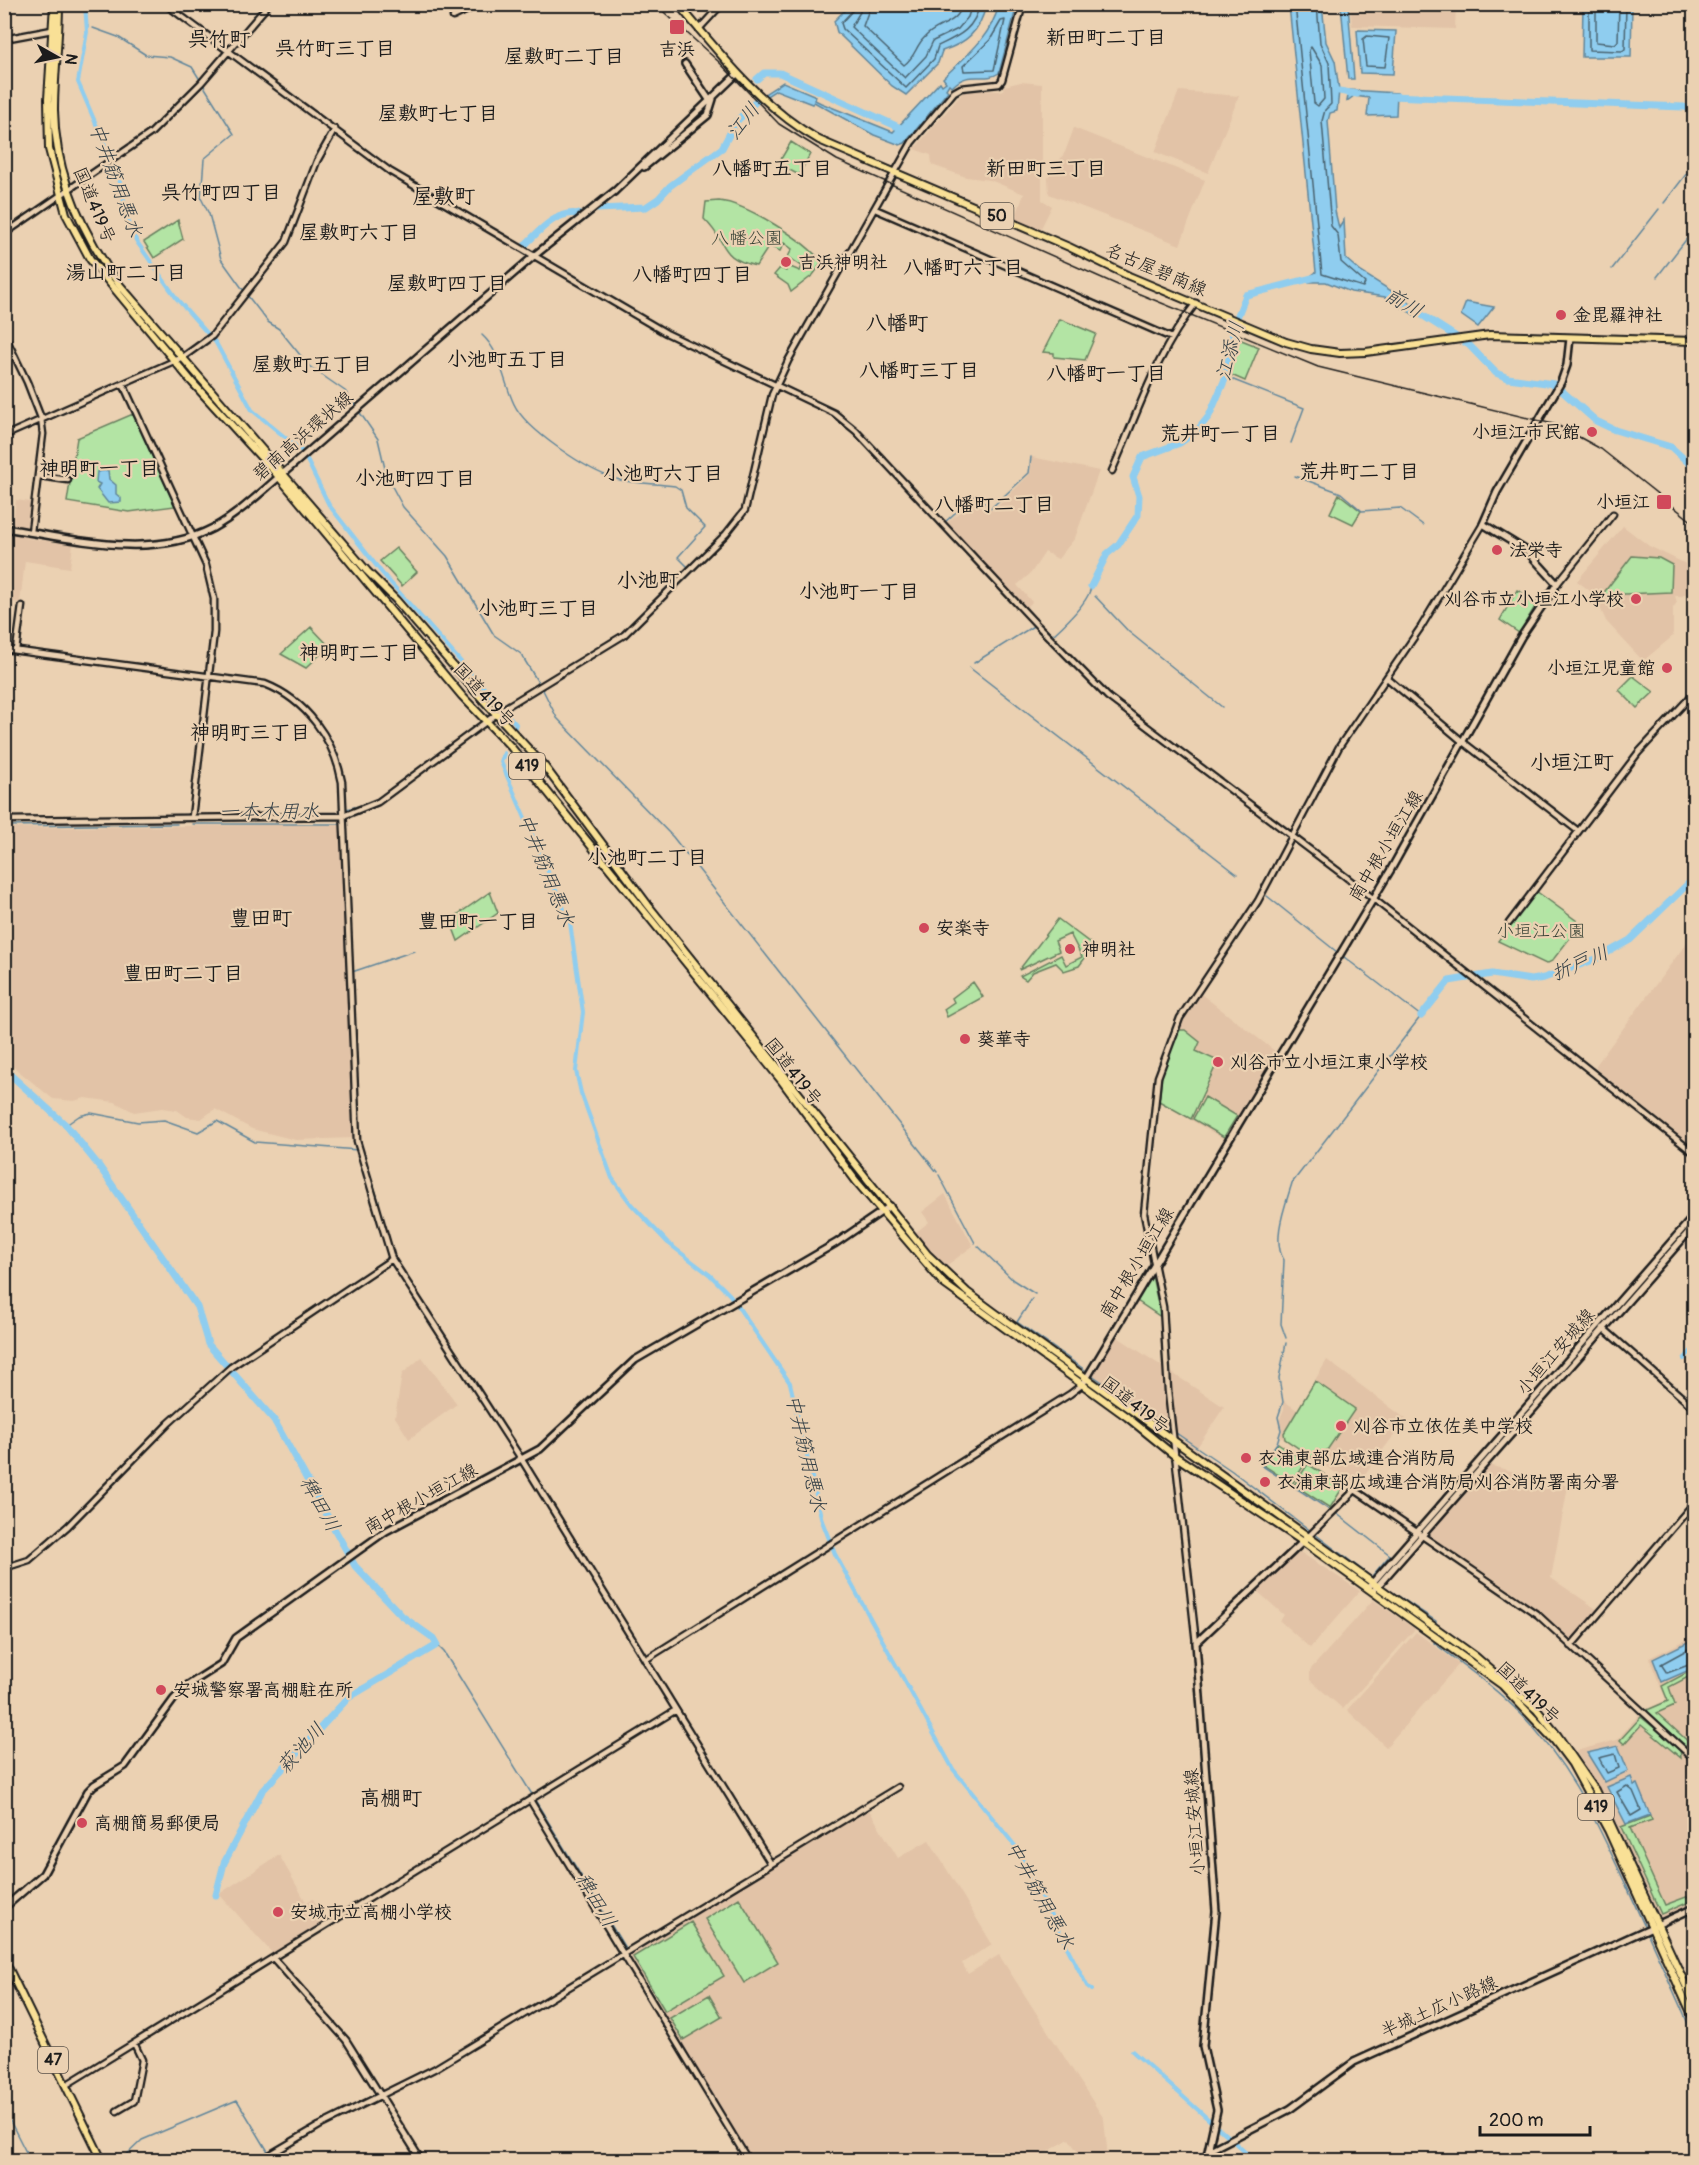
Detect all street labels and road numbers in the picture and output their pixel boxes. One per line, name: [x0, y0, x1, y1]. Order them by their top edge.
street label: 国道419号: [68, 163, 120, 247]
road number: 50: [980, 203, 1014, 229]
street label: 名古屋碧南線: [1102, 238, 1210, 302]
street label: 碧南高浜環状線: [248, 386, 358, 486]
street label: 国道419号: [448, 658, 520, 732]
road number: 419: [509, 753, 545, 779]
street label: 南中根小垣江線: [1344, 786, 1428, 906]
street label: 国道419号: [759, 1033, 827, 1111]
street label: 南中根小垣江線: [1095, 1203, 1179, 1323]
street label: 小垣江安城線: [1512, 1304, 1600, 1400]
street label: 国道419号: [1096, 1371, 1174, 1439]
street label: 南中根小垣江線: [360, 1458, 482, 1540]
street label: 国道419号: [1491, 1657, 1565, 1729]
street label: 小垣江安城線: [1180, 1767, 1210, 1877]
road number: 419: [1578, 1794, 1614, 1820]
street label: 半城土広小路線: [1377, 1971, 1501, 2043]
road number: 47: [38, 2047, 68, 2073]

